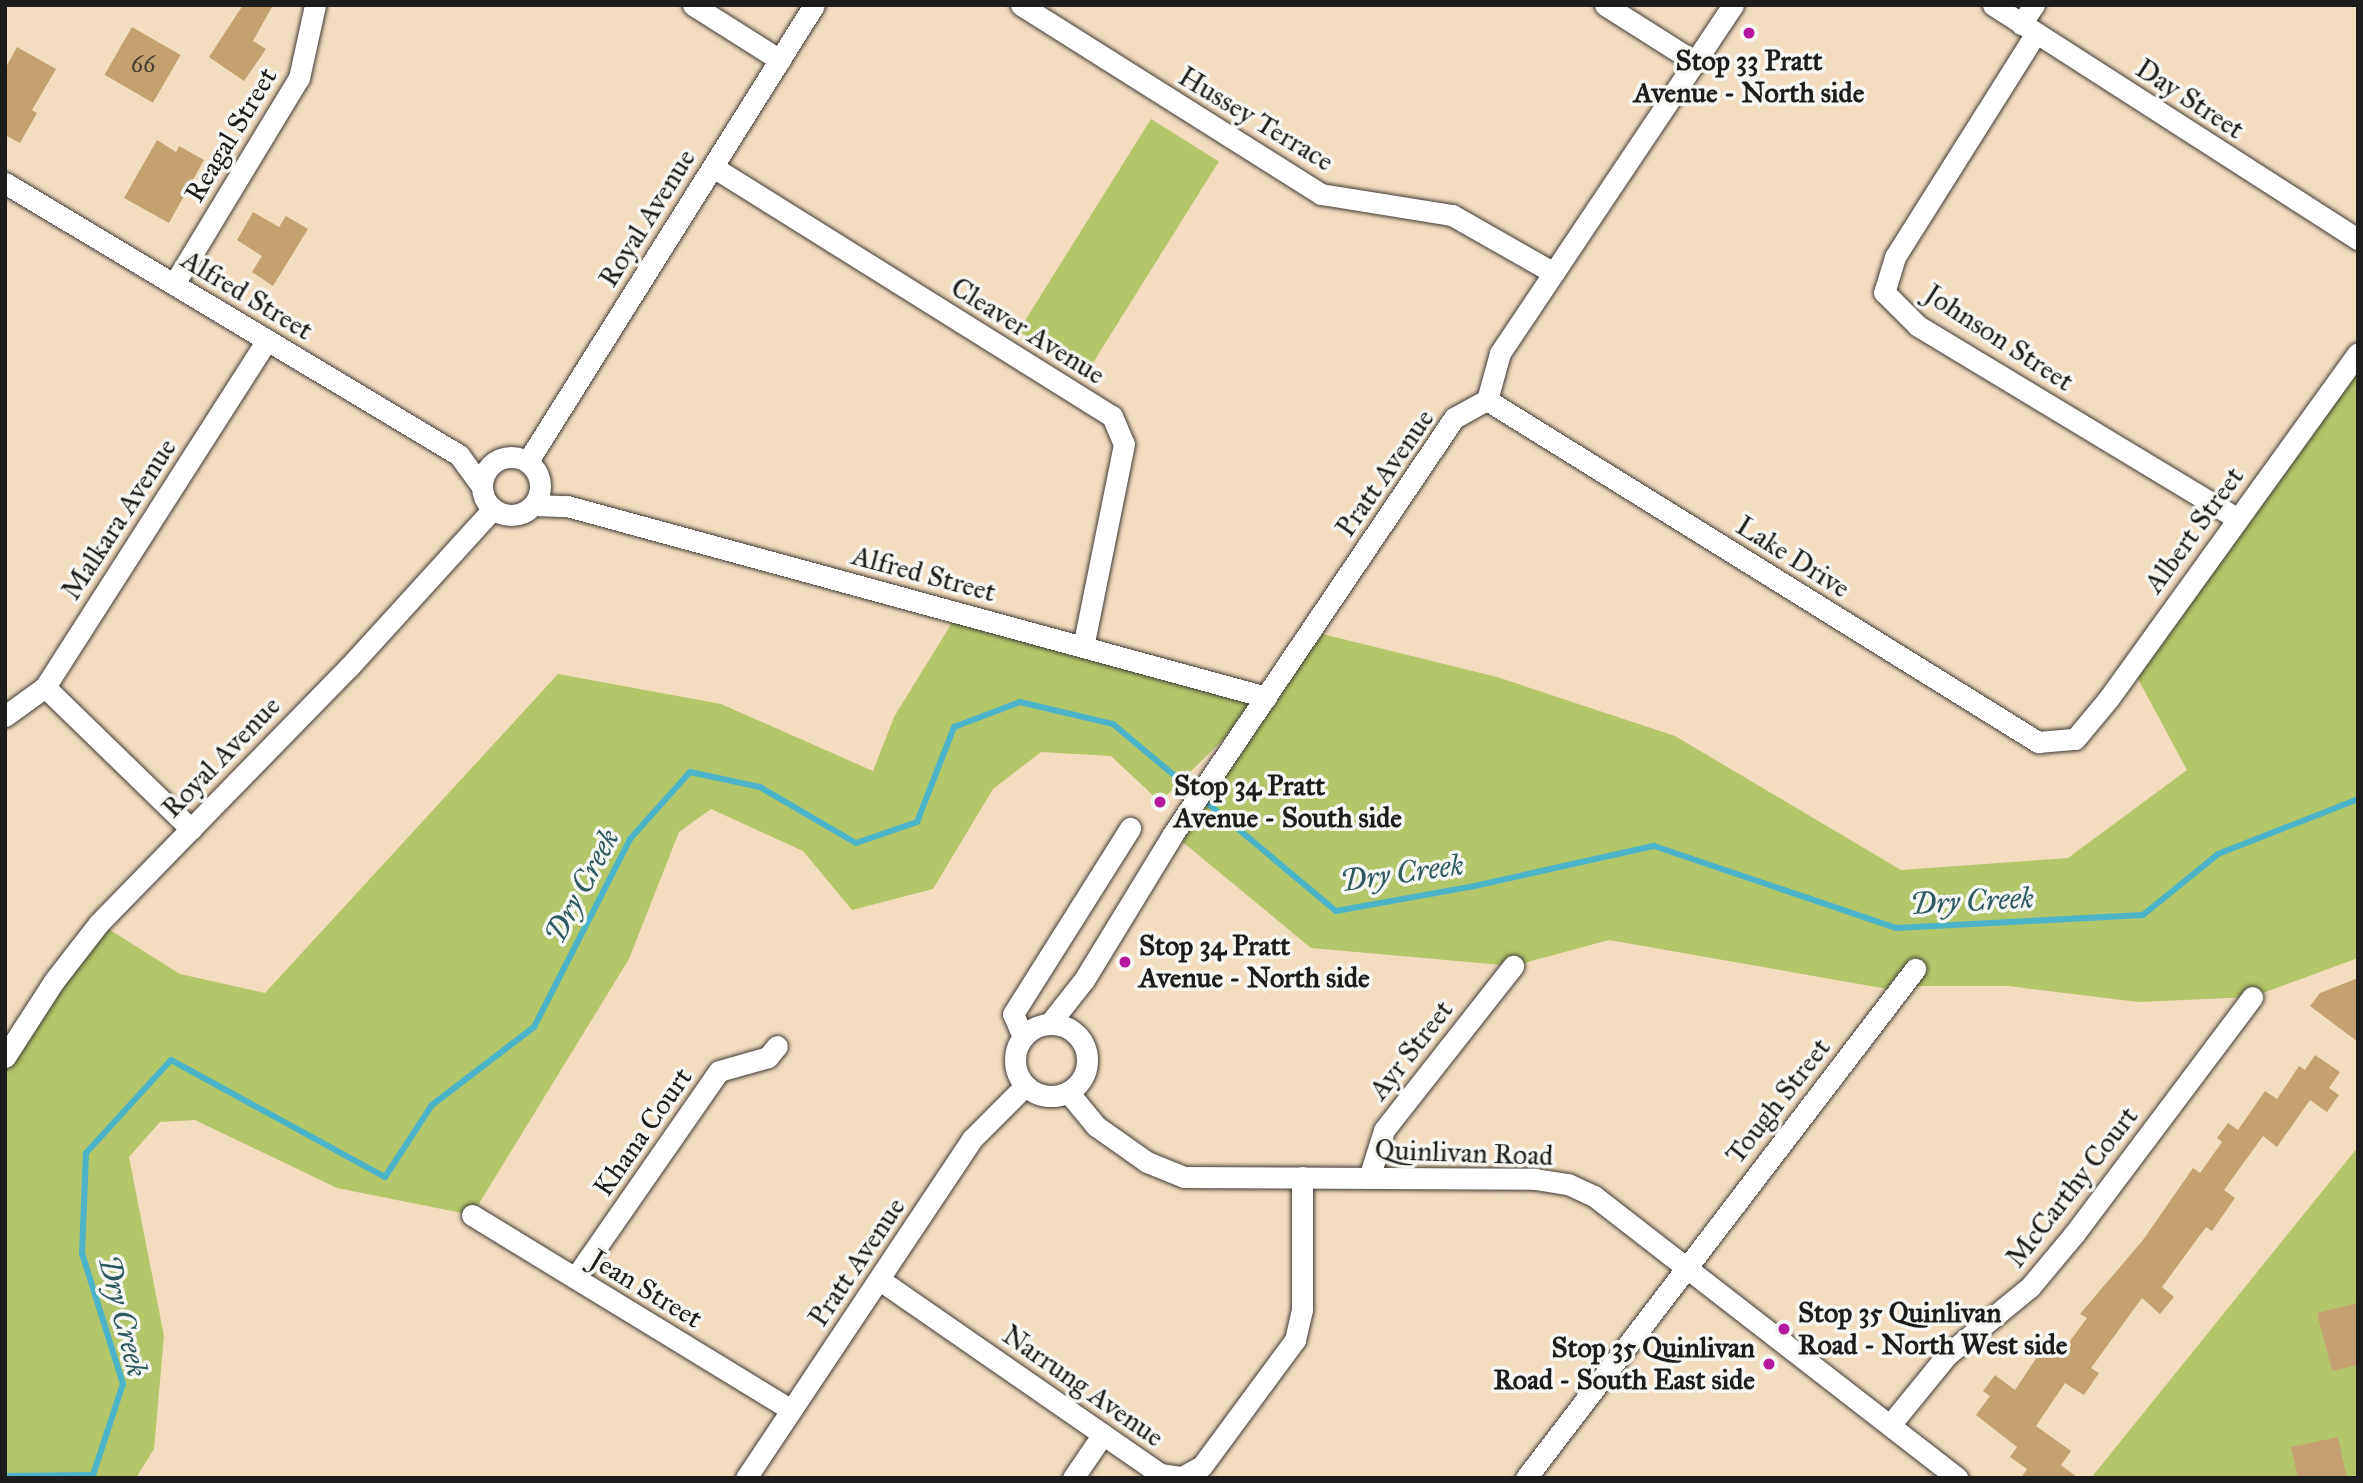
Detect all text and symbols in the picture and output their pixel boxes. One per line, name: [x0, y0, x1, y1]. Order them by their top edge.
marker: Stop 33 Pratt Avenue - North side: [1741, 25, 1757, 41]
place label: Stop 33 Pratt Avenue - North side: [1634, 44, 1864, 110]
house number: 66: [131, 51, 155, 79]
street label: Day Street: [2130, 52, 2250, 146]
street label: Hussey Terrace: [1172, 60, 1340, 178]
street label: Reagal Street: [178, 62, 284, 208]
street label: Royal Avenue: [591, 143, 703, 293]
street label: Alfred Street: [175, 243, 319, 347]
street label: Cleaver Avenue: [945, 270, 1111, 392]
street label: Johnson Street: [1918, 277, 2080, 399]
street label: Pratt Avenue: [1329, 403, 1441, 543]
street label: Malkara Avenue: [54, 432, 184, 606]
street label: Albert Street: [2137, 460, 2251, 600]
street label: Lake Drive: [1730, 509, 1856, 605]
street label: Alfred Street: [848, 539, 1000, 609]
street label: Royal Avenue: [155, 689, 287, 825]
place label: Stop 34 Pratt Avenue - South side: [1174, 769, 1402, 835]
marker: Stop 34 Pratt Avenue - South side: [1152, 794, 1168, 810]
water label: Dry Creek: [537, 823, 627, 949]
water label: Dry Creek: [1338, 847, 1466, 899]
water label: Dry Creek: [1909, 880, 2035, 922]
place label: Stop 34 Pratt Avenue - North side: [1139, 929, 1370, 995]
marker: Stop 34 Pratt Avenue - North side: [1117, 954, 1133, 970]
street label: Ayr Street: [1362, 994, 1460, 1106]
street label: Tough Street: [1718, 1031, 1838, 1171]
street label: Khana Court: [587, 1061, 699, 1203]
street label: McCarthy Court: [1999, 1100, 2145, 1274]
street label: Quinlivan Road: [1374, 1133, 1554, 1173]
street label: Pratt Avenue: [802, 1191, 912, 1333]
street label: Jean Street: [584, 1242, 708, 1336]
water label: Dry Creek: [91, 1252, 155, 1380]
place label: Stop 35 Quinlivan Road - North West side: [1798, 1296, 2067, 1362]
street label: Narrung Avenue: [996, 1318, 1170, 1454]
marker: Stop 35 Quinlivan Road - North West side: [1776, 1321, 1792, 1337]
place label: Stop 35 Quinlivan Road - South East side: [1493, 1331, 1755, 1397]
marker: Stop 35 Quinlivan Road - South East side: [1761, 1356, 1777, 1372]

